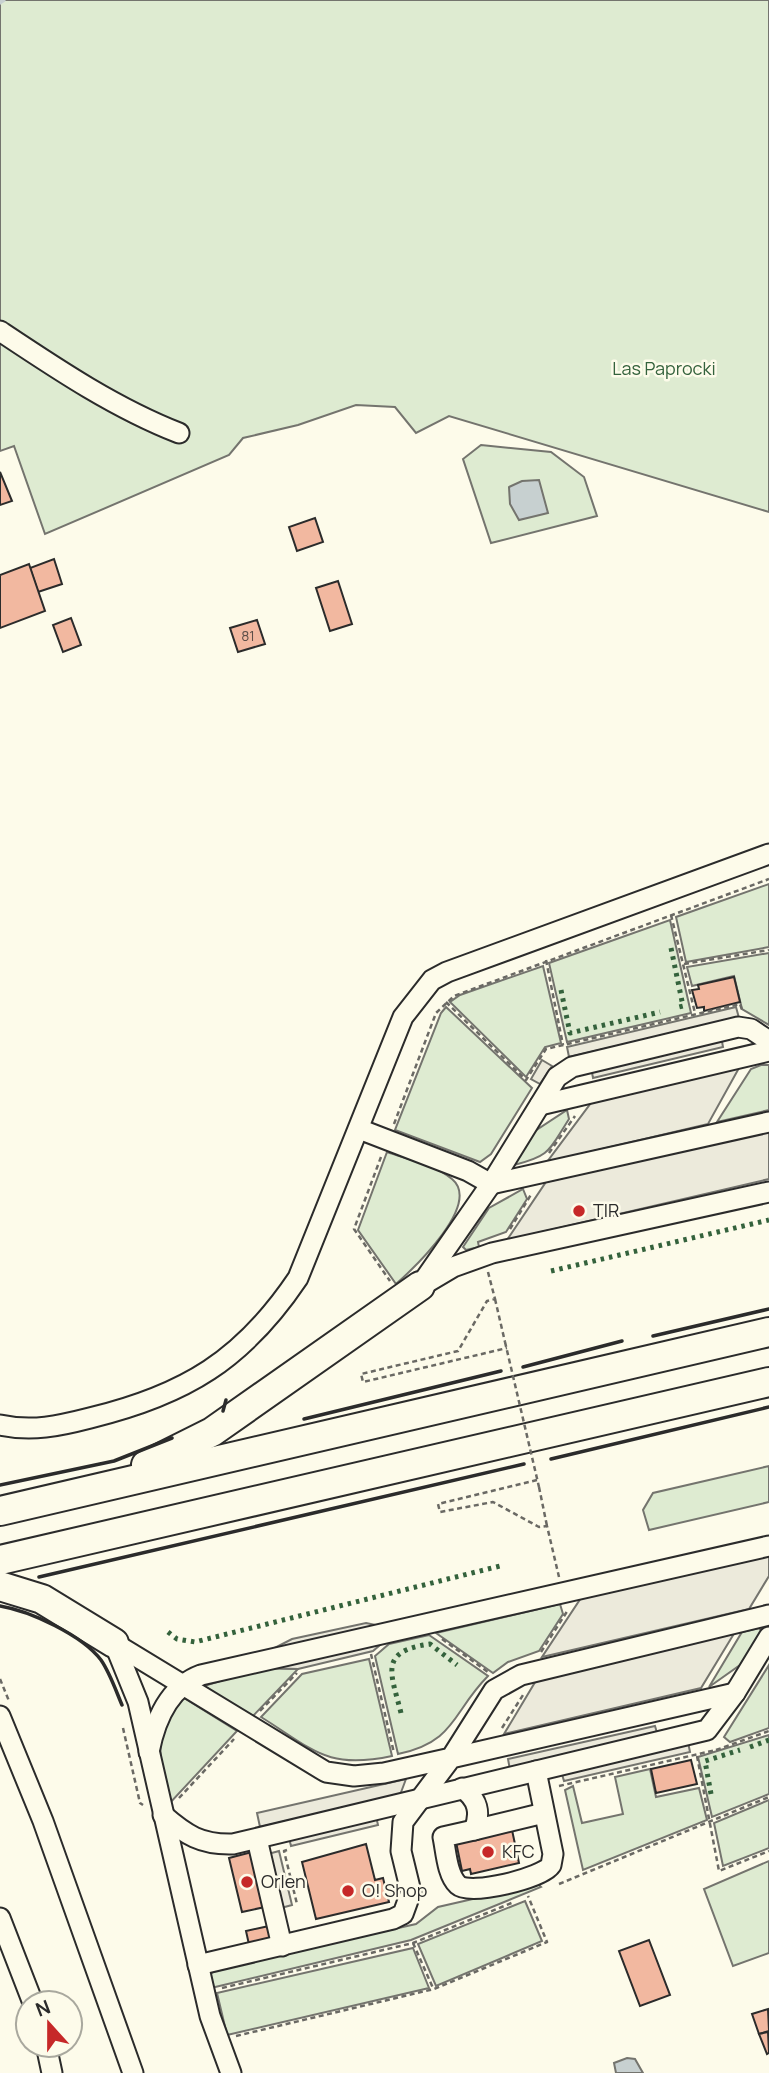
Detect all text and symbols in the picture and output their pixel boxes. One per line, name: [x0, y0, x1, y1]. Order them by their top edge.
park label: Las Paprocki: [612, 356, 716, 380]
house number: 81: [241, 626, 255, 645]
place label: TIR: [593, 1198, 619, 1222]
marker: TIR: [571, 1203, 587, 1219]
place label: KFC: [502, 1839, 535, 1863]
marker: KFC: [480, 1844, 496, 1860]
place label: Orlen: [261, 1869, 306, 1893]
marker: Orlen: [239, 1874, 255, 1890]
place label: O! Shop: [362, 1878, 427, 1902]
marker: O! Shop: [340, 1883, 356, 1899]
north arrow: [14, 1989, 84, 2059]
text: N: [32, 1994, 54, 2023]

